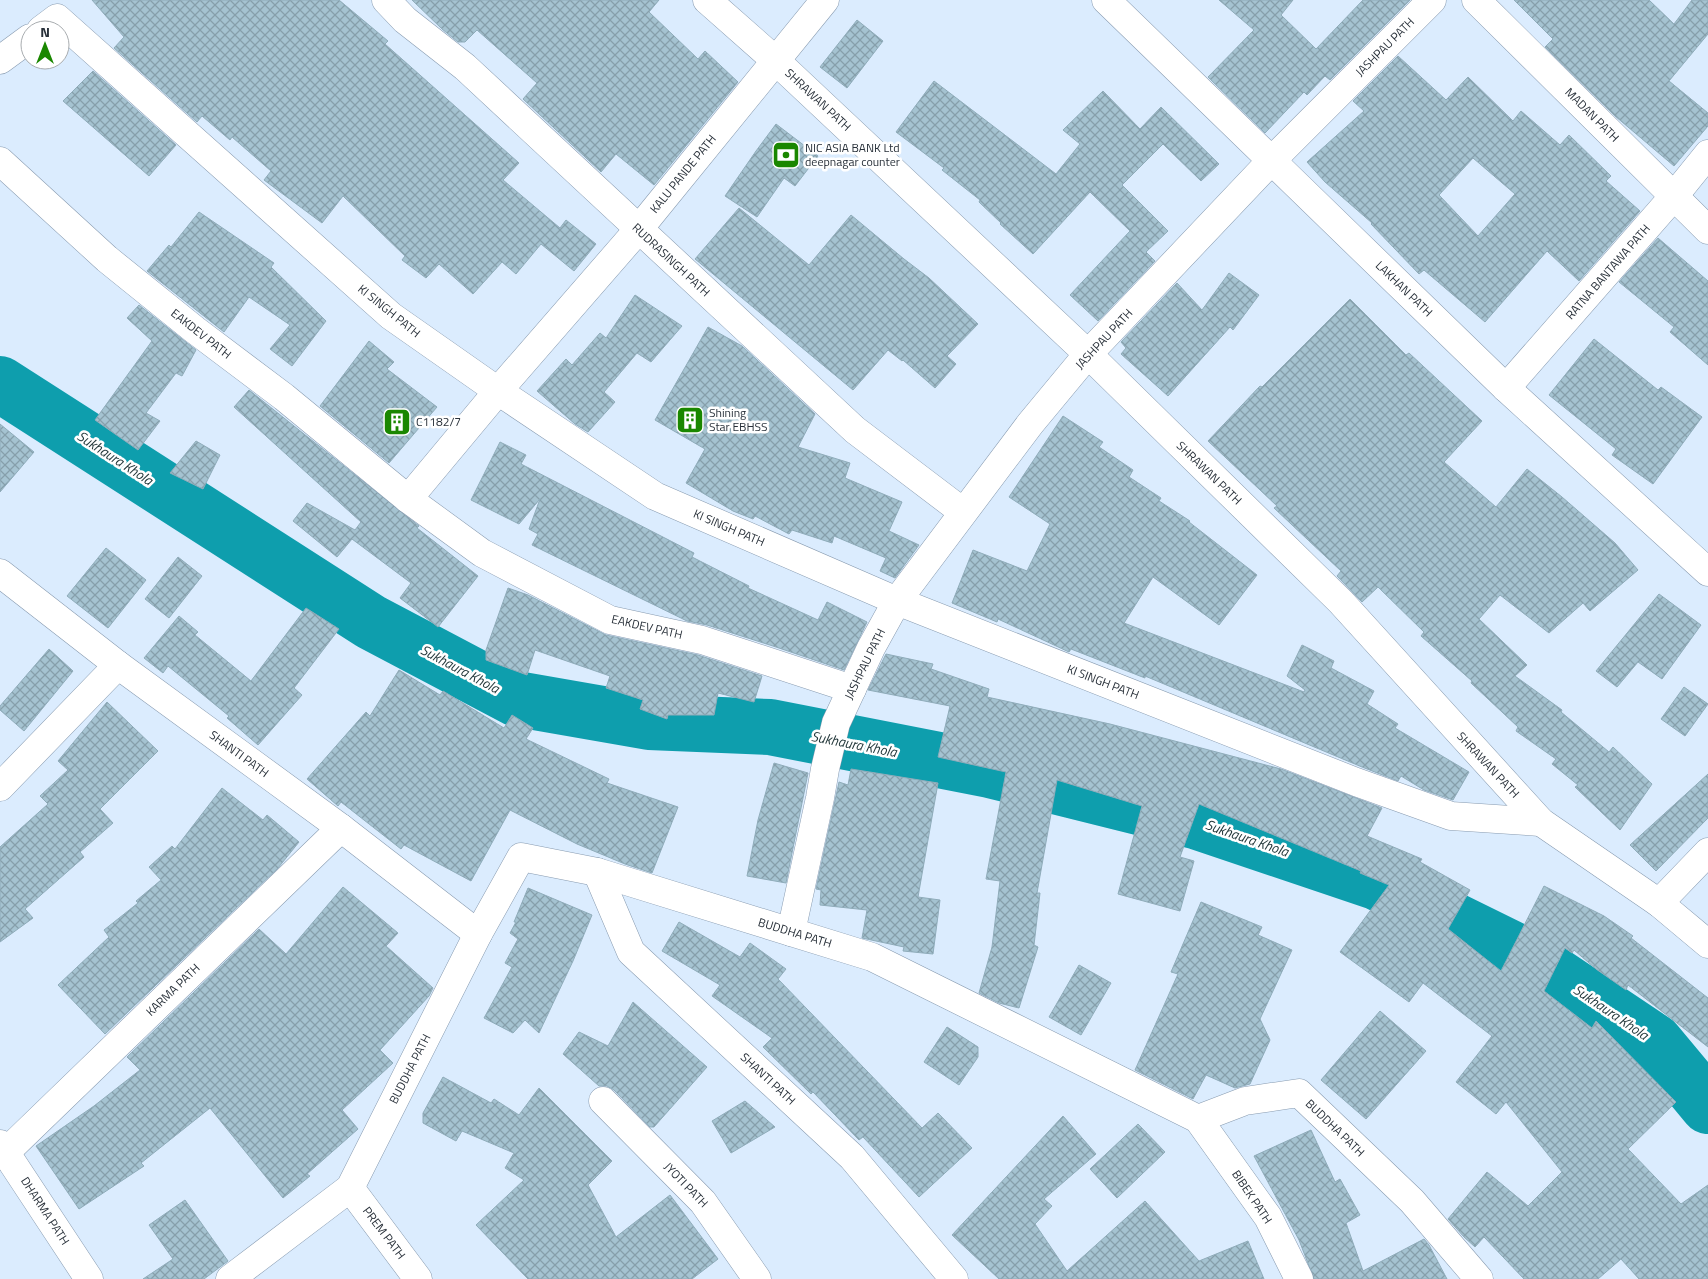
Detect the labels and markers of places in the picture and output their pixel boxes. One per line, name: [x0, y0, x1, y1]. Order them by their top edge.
place label: NIC ASIA BANK Ltd deepnagar counter: [805, 138, 900, 171]
bank icon: NIC ASIA BANK Ltd deepnagar counter: [771, 140, 801, 170]
place label: Shining Star EBHSS: [709, 403, 768, 436]
building icon: Shining Star EBHSS: [675, 405, 705, 435]
building icon: C1182/7: [382, 407, 412, 437]
place label: C1182/7: [416, 412, 461, 431]

